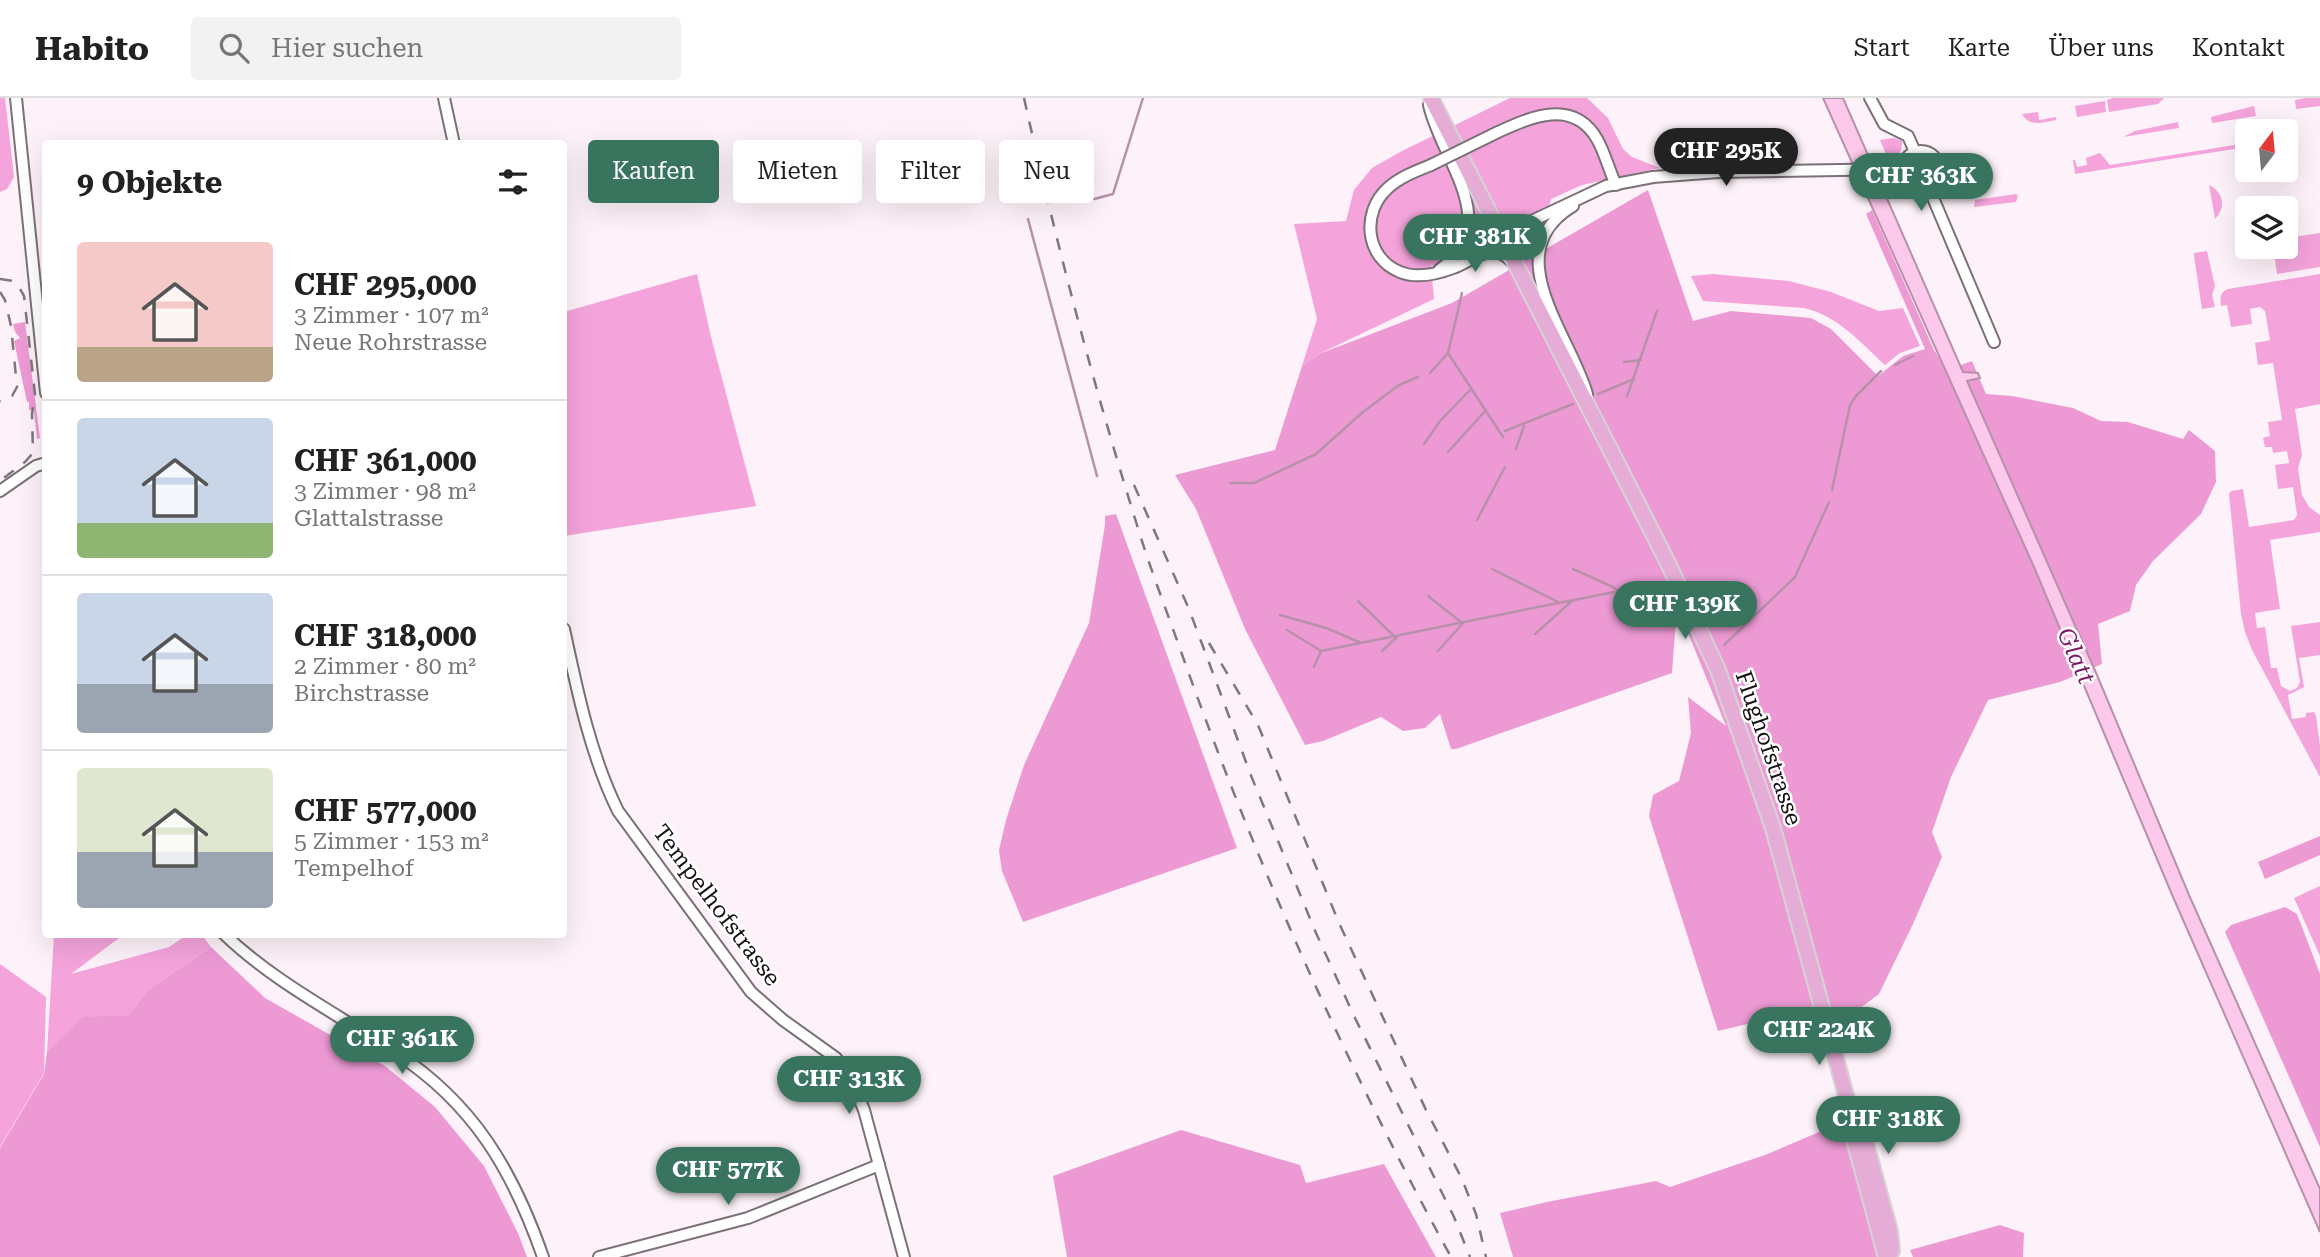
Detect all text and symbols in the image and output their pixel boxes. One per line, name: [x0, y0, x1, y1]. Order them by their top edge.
search box: [191, 17, 681, 80]
text: Habito: [35, 29, 149, 68]
icon: search: [215, 29, 253, 67]
text: Hier suchen: [271, 33, 423, 63]
text: Start: [1854, 34, 1910, 62]
text: Karte: [1948, 34, 2010, 62]
text: Über uns: [2048, 34, 2154, 62]
text: Kontakt: [2192, 34, 2285, 62]
north arrow: [2235, 119, 2298, 182]
map controls: [2235, 119, 2298, 259]
pin: CHF 295K: [1654, 129, 1798, 188]
text: CHF 295K: [1670, 137, 1782, 164]
chip: Kaufen: [588, 140, 719, 203]
chip: Mieten: [733, 140, 862, 203]
chip: Filter: [876, 140, 985, 203]
chip: Neu: [999, 140, 1094, 203]
pin: CHF 363K: [1849, 153, 1993, 213]
text: CHF 363K: [1865, 162, 1977, 189]
icon: filters: [494, 163, 532, 201]
text: 9 Objekte: [77, 165, 222, 200]
button: layers: [2235, 196, 2298, 259]
pin: CHF 381K: [1403, 214, 1547, 274]
text: CHF 381K: [1419, 223, 1531, 250]
text: CHF 295,000: [294, 267, 476, 302]
icon: home: [133, 270, 217, 354]
text: 3 Zimmer · 107 m²: [294, 302, 489, 329]
text: Neue Rohrstrasse: [294, 329, 487, 356]
text: CHF 361,000: [294, 443, 476, 478]
icon: home: [133, 446, 217, 530]
text: 3 Zimmer · 98 m²: [294, 478, 476, 505]
text: Glattalstrasse: [294, 505, 443, 532]
pin: CHF 139K: [1613, 582, 1757, 641]
text: CHF 139K: [1629, 590, 1741, 617]
text: CHF 318,000: [294, 618, 476, 653]
icon: home: [133, 621, 217, 705]
water label: Glatt: [2051, 624, 2101, 688]
text: 2 Zimmer · 80 m²: [294, 653, 476, 680]
street label: Flughofstrasse: [1730, 668, 1808, 829]
text: Birchstrasse: [294, 680, 429, 707]
text: CHF 577,000: [294, 793, 476, 828]
icon: home: [133, 796, 217, 880]
street label: Tempelhofstrasse: [647, 819, 786, 991]
text: 5 Zimmer · 153 m²: [294, 828, 489, 855]
text: Tempelhof: [294, 855, 414, 882]
pin: CHF 224K: [1747, 1007, 1891, 1067]
pin: CHF 361K: [330, 1016, 474, 1076]
text: CHF 224K: [1763, 1016, 1875, 1043]
text: CHF 361K: [346, 1025, 458, 1052]
pin: CHF 313K: [777, 1056, 921, 1116]
text: CHF 313K: [793, 1065, 905, 1092]
pin: CHF 318K: [1816, 1096, 1960, 1156]
text: CHF 318K: [1832, 1105, 1944, 1132]
pin: CHF 577K: [656, 1148, 800, 1207]
text: CHF 577K: [672, 1156, 784, 1183]

